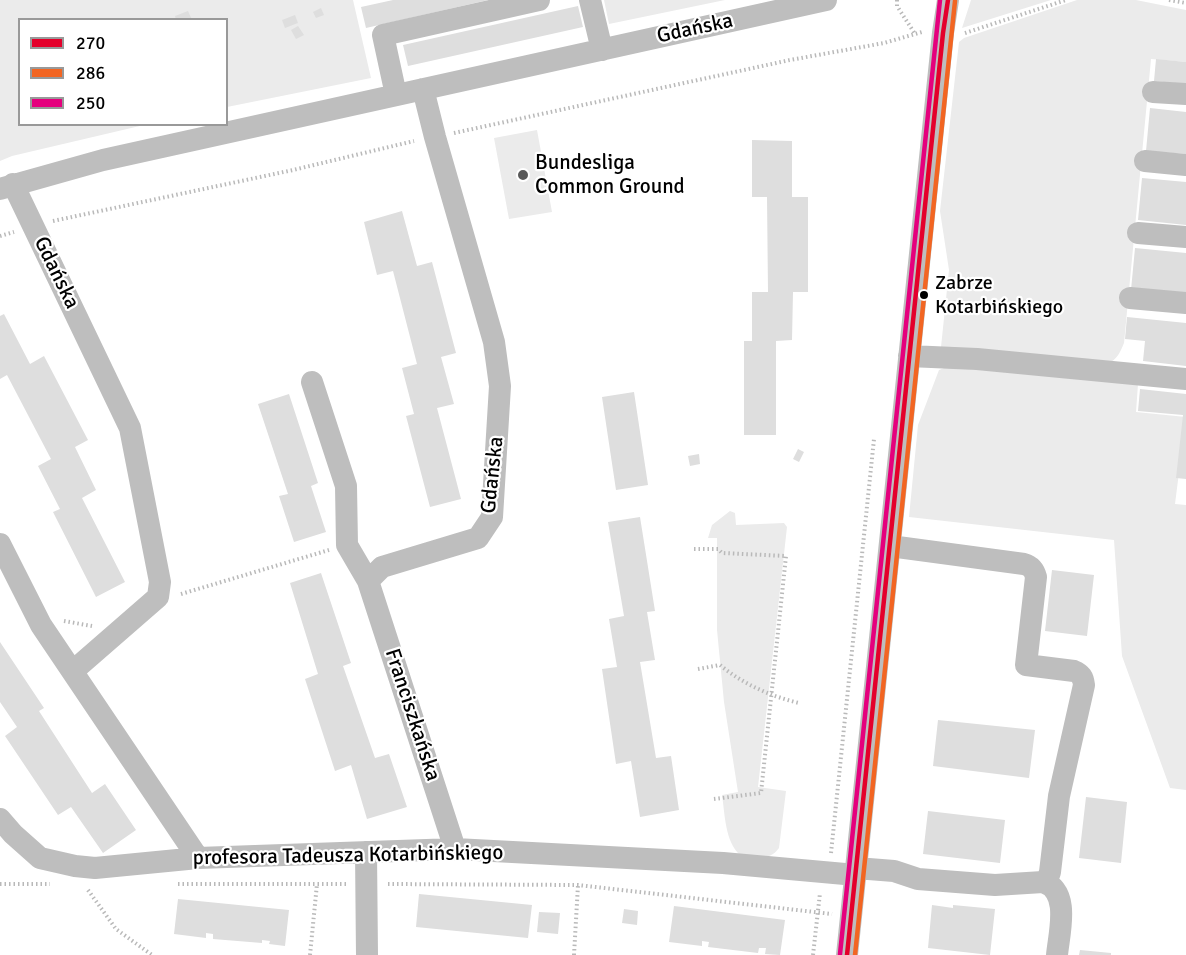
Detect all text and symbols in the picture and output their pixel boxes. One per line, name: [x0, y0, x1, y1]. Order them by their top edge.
street label: Gdańska: [655, 9, 735, 49]
legend: [18, 18, 228, 126]
text: 270: [76, 32, 105, 54]
text: 286: [76, 62, 105, 84]
text: 250: [76, 92, 105, 114]
place label: Bundesliga Common Ground: [535, 150, 685, 200]
marker: Bundesliga Common Ground: [516, 168, 530, 182]
street label: Gdańska: [28, 233, 84, 313]
place label: Zabrze Kotarbińskiego: [935, 272, 1063, 319]
marker: Zabrze Kotarbińskiego: [918, 289, 930, 301]
street label: Gdańska: [476, 435, 510, 515]
street label: Franciszkańska: [379, 646, 445, 784]
street label: profesora Tadeusza Kotarbińskiego: [193, 841, 503, 871]

